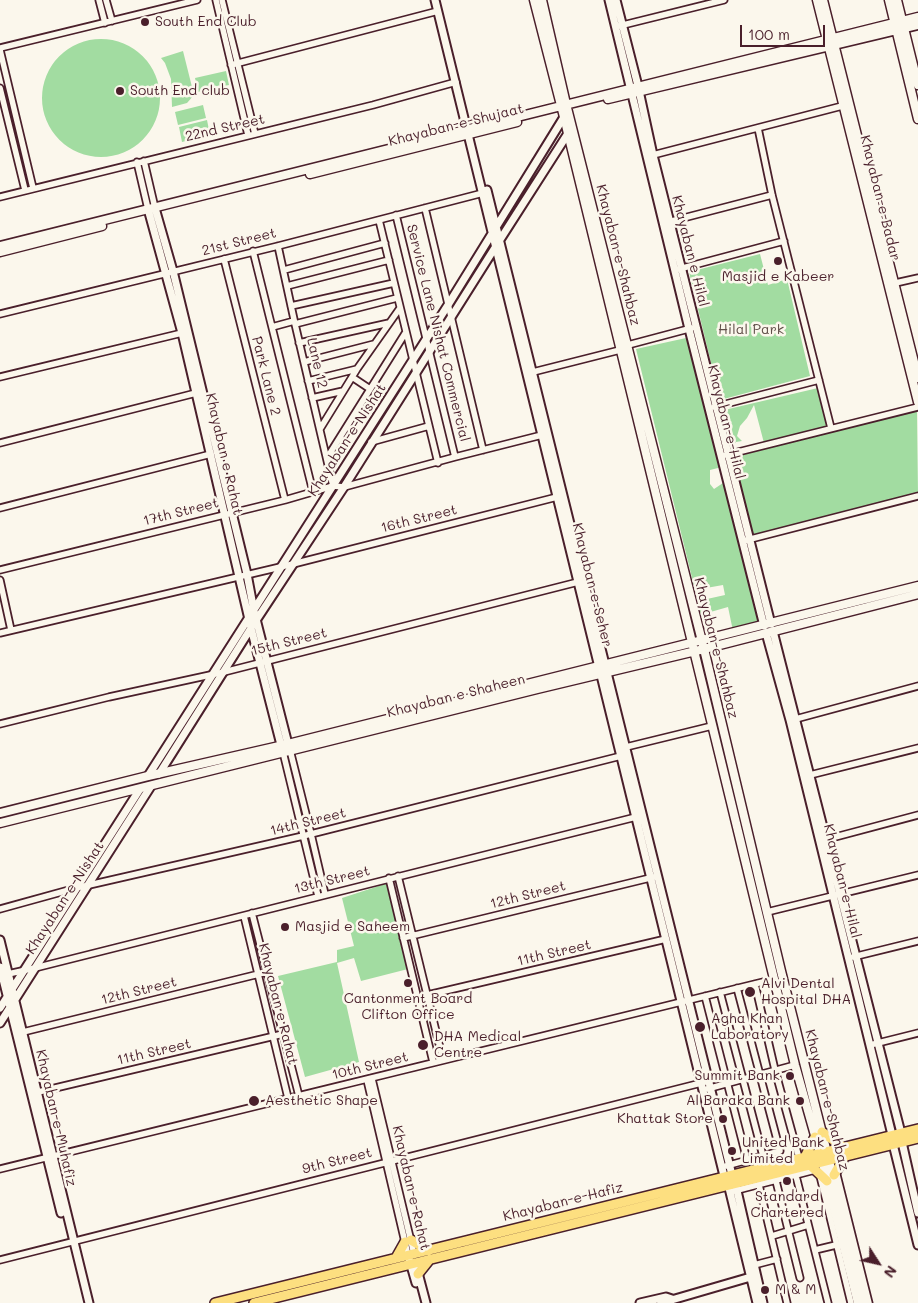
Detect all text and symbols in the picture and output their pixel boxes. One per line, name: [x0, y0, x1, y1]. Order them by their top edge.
place label: South End Club: [155, 14, 257, 30]
scale bar: [743, 15, 828, 47]
marker: South End Club: [139, 16, 151, 28]
text: 100 m: [748, 24, 790, 44]
place label: South End club: [130, 83, 230, 99]
marker: South End club: [114, 85, 126, 97]
street label: Khayaban-e-Shujaat: [387, 100, 525, 150]
street label: 22nd Street: [184, 111, 266, 145]
street label: Khayaban-e-Badar: [856, 133, 904, 263]
street label: Khayaban-e-Shahbaz: [592, 183, 644, 327]
street label: Khayaban e Hilal: [668, 194, 712, 308]
street label: Service Lane Nishat Commercial: [403, 223, 473, 443]
street label: 21st Street: [200, 225, 278, 259]
marker: Masjid e Kabeer: [772, 255, 784, 267]
place label: Masjid e Kabeer: [722, 269, 834, 285]
park label: Hilal Park: [718, 322, 784, 338]
street label: Park Lane 2: [248, 335, 284, 417]
street label: Lane 12: [303, 336, 331, 390]
street label: Khayaban-e-Hilal: [704, 363, 748, 481]
street label: Khayaban-e-Nishat: [304, 380, 390, 500]
street label: Khayaban e Rahat: [202, 391, 246, 517]
street label: 17th Street: [142, 495, 220, 529]
street label: 16th Street: [379, 501, 459, 537]
street label: Khayaban-e-Seher: [568, 521, 616, 649]
street label: Khayaban-e-Shahbaz: [690, 576, 742, 720]
street label: 15th Street: [249, 624, 329, 660]
street label: Khayaban e Shaheen: [385, 671, 527, 721]
street label: 14th Street: [268, 804, 348, 840]
street label: Khayaban-e-Hilal: [820, 822, 864, 940]
street label: Khayaban-e-Nishat: [22, 838, 108, 958]
street label: 13th Street: [292, 862, 372, 898]
street label: 12th Street: [489, 878, 567, 912]
place label: Masjid e Saheem: [295, 919, 410, 935]
marker: Masjid e Saheem: [279, 921, 291, 933]
street label: 11th Street: [515, 936, 593, 970]
street label: Khayaban e Rahat: [255, 941, 301, 1067]
street label: 12th Street: [100, 974, 178, 1008]
place label: Alvi Dental Hospital DHA: [761, 976, 851, 1009]
marker: Cantonment Board Clifton Office: [402, 977, 414, 989]
marker: Alvi Dental Hospital DHA: [743, 985, 757, 999]
place label: Cantonment Board Clifton Office: [344, 991, 472, 1024]
place label: Agha Khan Laboratory: [711, 1011, 789, 1044]
marker: Agha Khan Laboratory: [693, 1020, 707, 1034]
street label: Khayaban-e-Shahbaz: [801, 1028, 853, 1172]
place label: DHA Medical Centre: [434, 1029, 521, 1062]
street label: 11th Street: [115, 1035, 193, 1069]
marker: DHA Medical Centre: [416, 1038, 430, 1052]
street label: Khayaban-e-Muhafiz: [32, 1048, 80, 1188]
street label: 10th Street: [330, 1048, 410, 1084]
place label: Summit Bank: [695, 1068, 780, 1084]
marker: Summit Bank: [784, 1070, 796, 1082]
place label: Aesthetic Shape: [265, 1093, 378, 1109]
place label: Al Baraka Bank: [686, 1093, 790, 1109]
marker: Aesthetic Shape: [247, 1094, 261, 1108]
marker: Al Baraka Bank: [794, 1095, 806, 1107]
place label: Khattak Store: [617, 1111, 713, 1127]
marker: Khattak Store: [717, 1113, 729, 1125]
street label: Khayaban-e-Rahat: [388, 1124, 434, 1252]
place label: United Bank Limited: [742, 1135, 824, 1168]
street label: 9th Street: [300, 1144, 374, 1178]
marker: United Bank Limited: [726, 1145, 738, 1157]
marker: Standard Chartered: [781, 1175, 793, 1187]
street label: Khayaban-e-Hafiz: [501, 1179, 625, 1225]
place label: Standard Chartered: [750, 1189, 824, 1222]
north arrow: [853, 1238, 903, 1288]
text: N: [880, 1262, 902, 1282]
place label: M & M: [775, 1282, 816, 1298]
marker: M & M: [759, 1284, 771, 1296]

